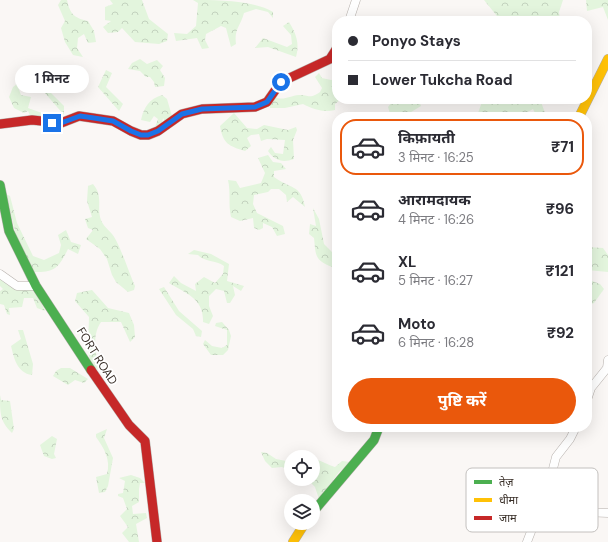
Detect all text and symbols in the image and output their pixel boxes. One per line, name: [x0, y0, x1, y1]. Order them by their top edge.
text: Ponyo Stays: [372, 31, 461, 51]
callout: 1 मिनट: [15, 65, 89, 93]
text: 1 मिनट: [34, 70, 70, 87]
text: Lower Tukcha Road: [372, 70, 513, 90]
route start: [272, 73, 290, 91]
route end: [43, 114, 61, 132]
text: किफ़ायती: [398, 128, 455, 148]
icon: car: [350, 129, 386, 165]
text: ₹71: [551, 137, 574, 157]
text: 3 मिनट · 16:25: [398, 149, 474, 166]
text: आरामदायक: [398, 190, 471, 210]
icon: car: [350, 191, 386, 227]
text: ₹96: [546, 199, 574, 219]
text: 4 मिनट · 16:26: [398, 211, 474, 228]
text: XL: [398, 252, 416, 272]
icon: car: [350, 253, 386, 289]
text: ₹121: [545, 261, 574, 281]
text: 5 मिनट · 16:27: [398, 272, 473, 289]
text: Moto: [398, 314, 436, 334]
icon: car: [350, 315, 386, 351]
text: ₹92: [547, 323, 574, 343]
street label: FORT ROAD: [73, 324, 121, 388]
text: 6 मिनट · 16:28: [398, 334, 474, 351]
button: पुष्टि करें: [348, 378, 576, 424]
map controls: [284, 450, 320, 530]
button: locate: [284, 450, 320, 486]
legend: [466, 468, 598, 532]
text: तेज़: [499, 475, 514, 489]
text: धीमा: [499, 493, 518, 507]
button: layers: [284, 494, 320, 530]
text: जाम: [499, 511, 517, 525]

